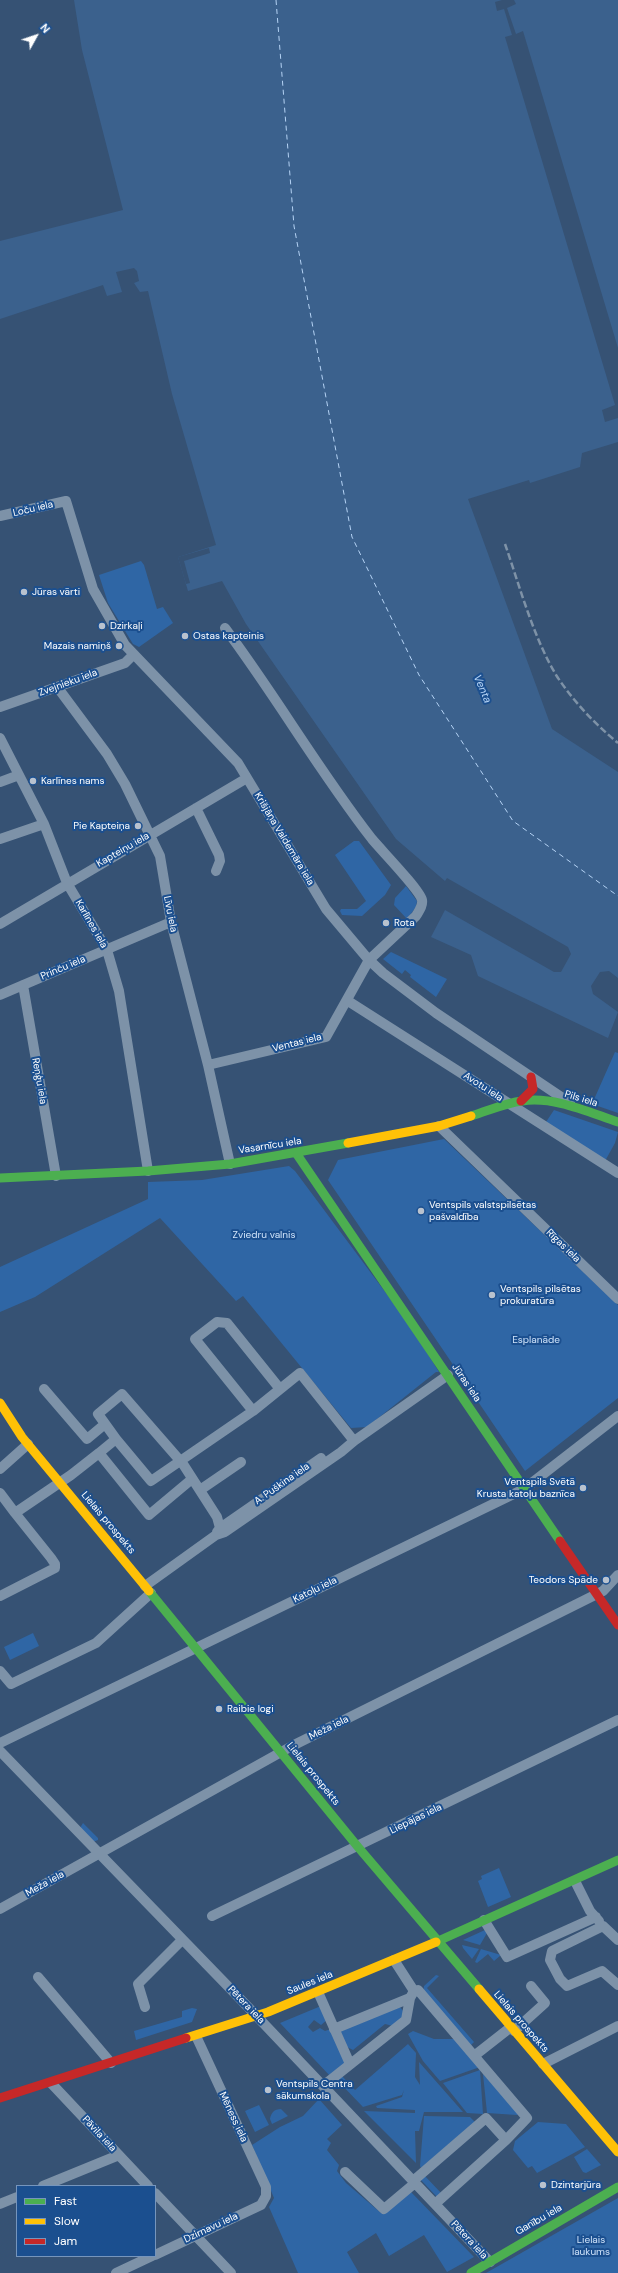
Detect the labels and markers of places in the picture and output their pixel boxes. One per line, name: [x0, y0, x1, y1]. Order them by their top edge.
place label: Jūras vārti: [32, 586, 80, 598]
marker: Jūras vārti: [19, 587, 29, 597]
place label: Dzirkaļi: [110, 620, 143, 632]
marker: Dzirkaļi: [97, 621, 107, 631]
place label: Ostas kapteinis: [193, 630, 264, 642]
marker: Ostas kapteinis: [180, 631, 190, 641]
place label: Mazais namiņš: [44, 640, 111, 652]
marker: Mazais namiņš: [114, 641, 124, 651]
place label: Karlīnes nams: [41, 775, 104, 787]
marker: Karlīnes nams: [28, 776, 38, 786]
place label: Pie Kapteiņa: [73, 820, 130, 832]
marker: Pie Kapteiņa: [133, 821, 143, 831]
place label: Rota: [394, 917, 415, 929]
marker: Rota: [381, 918, 391, 928]
place label: Ventspils valstspilsētas pašvaldība: [429, 1199, 536, 1222]
marker: Ventspils valstspilsētas pašvaldība: [416, 1206, 426, 1216]
place label: Ventspils pilsētas prokuratūra: [500, 1283, 581, 1306]
marker: Ventspils pilsētas prokuratūra: [487, 1290, 497, 1300]
place label: Ventspils Svētā Krusta katoļu baznīca: [477, 1476, 575, 1500]
marker: Ventspils Svētā Krusta katoļu baznīca: [578, 1483, 588, 1493]
place label: Teodors Spāde: [529, 1574, 598, 1586]
marker: Teodors Spāde: [601, 1575, 611, 1585]
place label: Raibie logi: [227, 1703, 274, 1715]
marker: Raibie logi: [214, 1704, 224, 1714]
place label: Ventspils Centra sākumskola: [276, 2078, 353, 2102]
marker: Ventspils Centra sākumskola: [263, 2085, 273, 2095]
place label: Dzintarjūra: [551, 2179, 601, 2191]
marker: Dzintarjūra: [538, 2180, 548, 2190]

